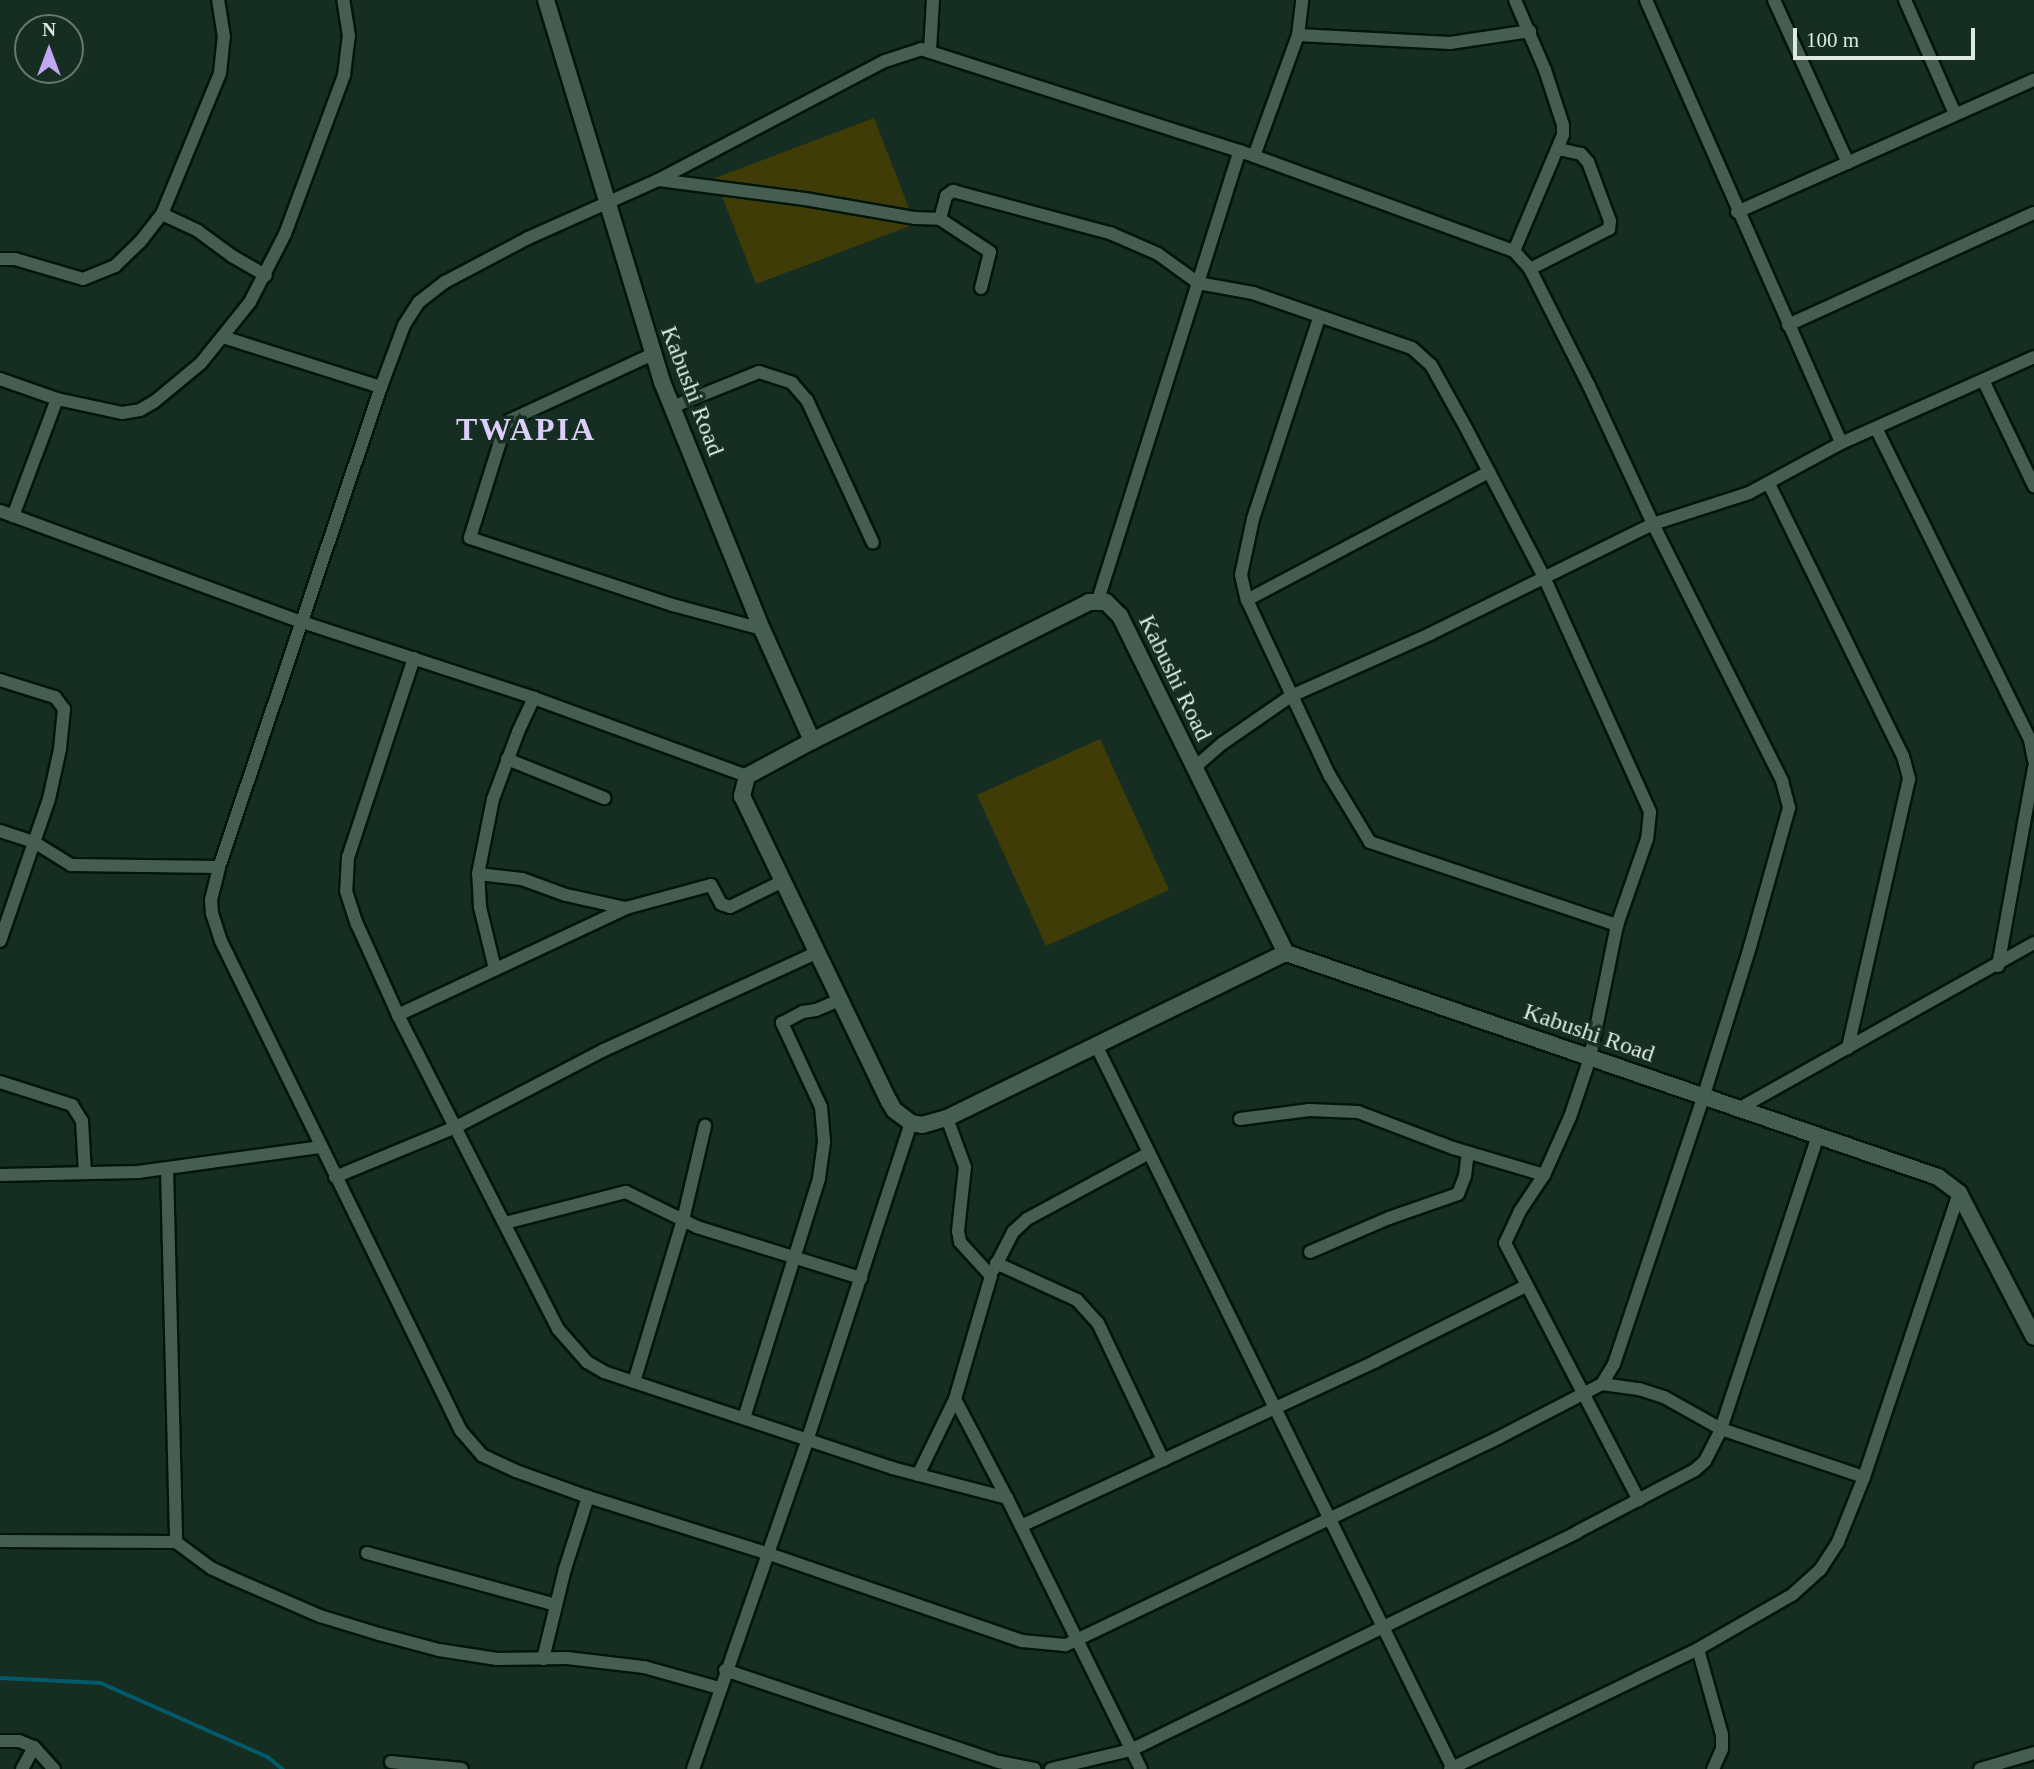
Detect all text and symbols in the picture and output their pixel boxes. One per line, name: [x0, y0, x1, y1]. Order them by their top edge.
north arrow: [14, 14, 84, 84]
scale bar: [1796, 14, 1978, 58]
text: N: [42, 19, 56, 40]
text: 100 m: [1806, 28, 1859, 52]
street label: Kabushi Road: [654, 322, 730, 460]
district label: TWAPIA: [457, 410, 595, 448]
street label: Kabushi Road: [1132, 610, 1218, 746]
street label: Kabushi Road: [1520, 997, 1658, 1069]

